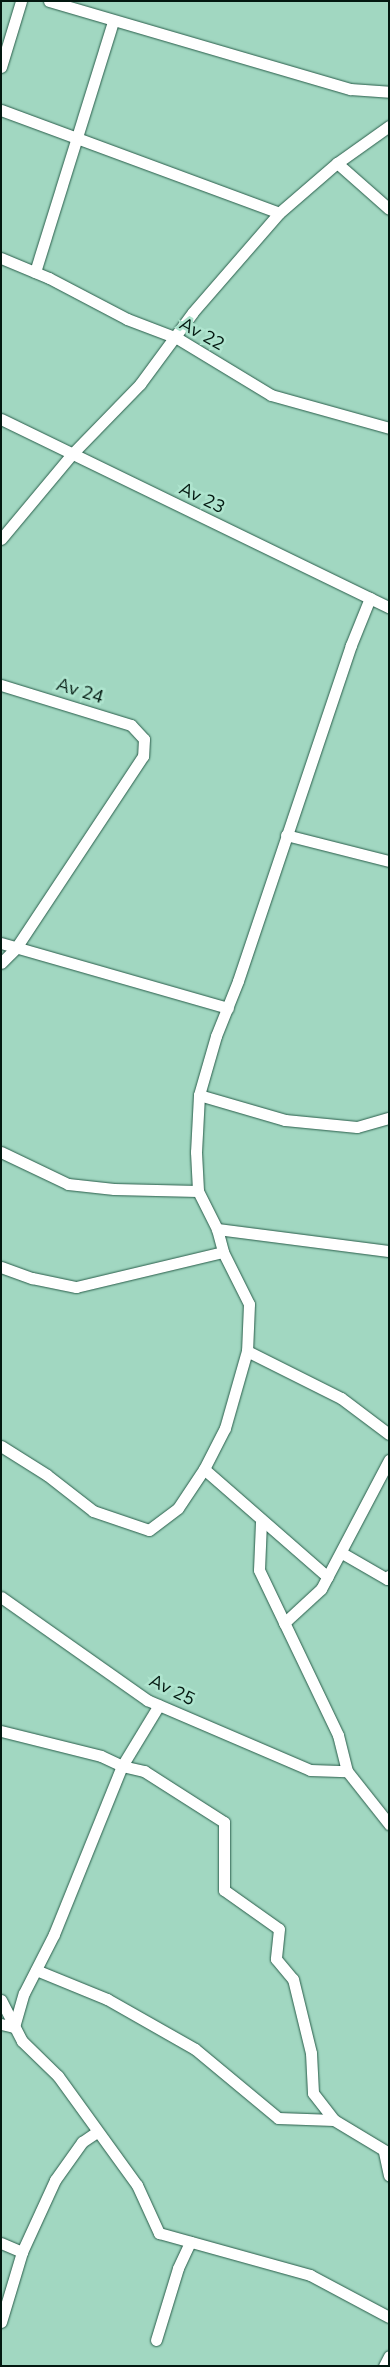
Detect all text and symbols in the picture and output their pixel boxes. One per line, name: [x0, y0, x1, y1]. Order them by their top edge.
street label: Av 22: [176, 313, 228, 355]
street label: Av 23: [176, 478, 228, 518]
street label: Av 24: [54, 674, 106, 708]
street label: Av 25: [146, 1670, 198, 1710]

